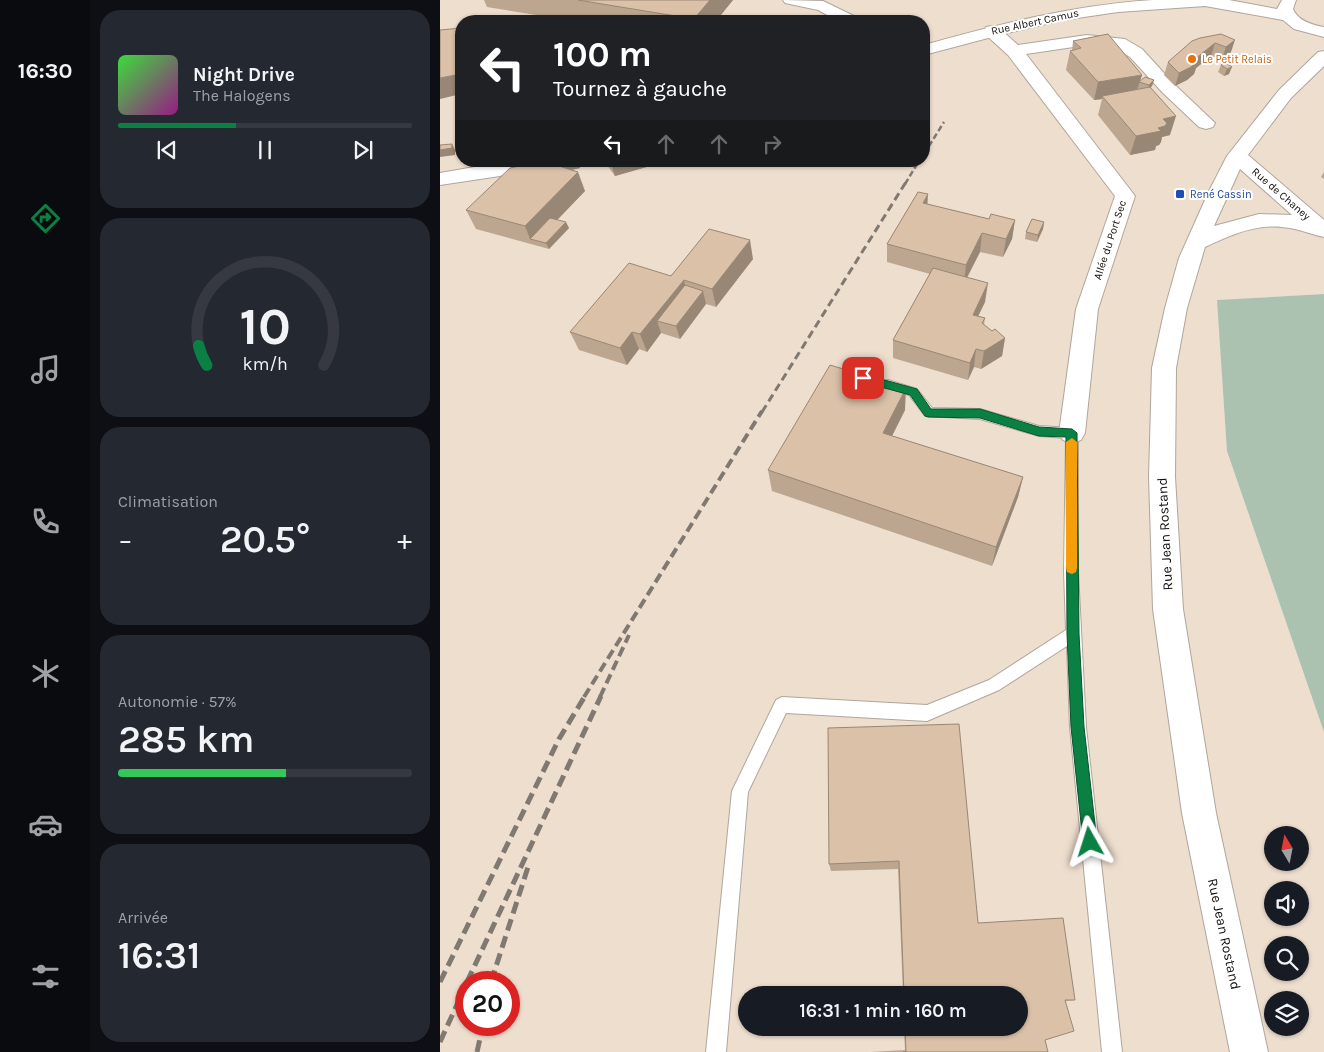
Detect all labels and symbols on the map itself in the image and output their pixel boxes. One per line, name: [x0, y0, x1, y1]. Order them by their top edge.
street label: Rue Albert Camus: [990, 6, 1080, 38]
marker: Le Petit Relais: [1186, 53, 1198, 65]
place label: Le Petit Relais: [1202, 53, 1272, 66]
street label: Rue de Chaney: [1249, 165, 1313, 223]
marker: René Cassin: [1174, 188, 1186, 200]
place label: René Cassin: [1190, 188, 1252, 201]
street label: Allée du Port Sec: [1091, 198, 1129, 281]
pin: [842, 357, 884, 399]
street label: Rue Jean Rostand: [1154, 477, 1176, 591]
position arrow: [1063, 815, 1115, 867]
north arrow: [1264, 826, 1309, 871]
street label: Rue Jean Rostand: [1204, 877, 1244, 991]
speed limit sign: 20: [455, 971, 520, 1036]

